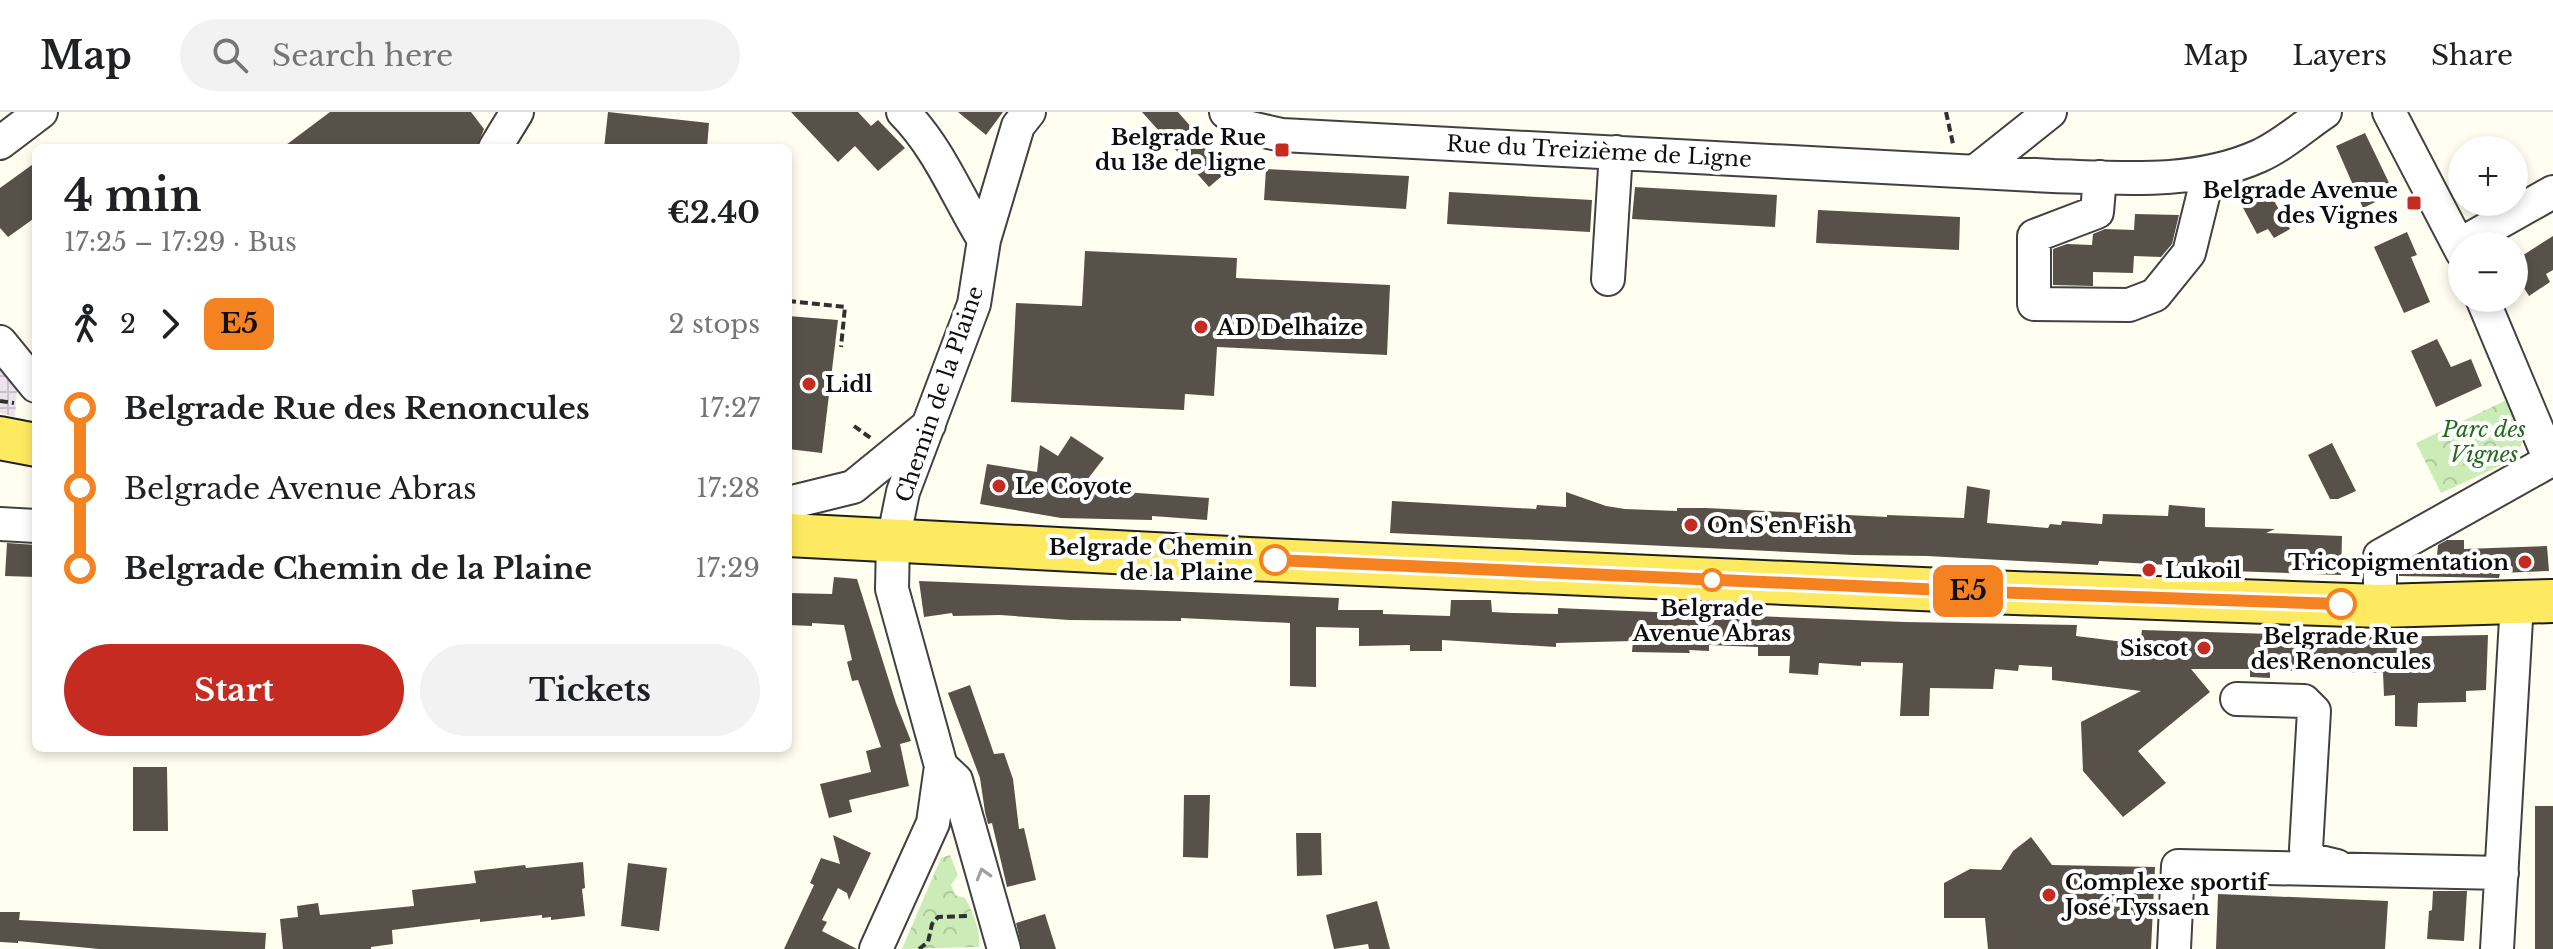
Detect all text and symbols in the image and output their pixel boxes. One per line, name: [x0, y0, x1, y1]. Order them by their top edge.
search box: [180, 19, 740, 91]
text: Map: [40, 32, 132, 79]
icon: search: [208, 33, 252, 77]
text: Search here: [272, 37, 453, 74]
text: Map: [2183, 38, 2248, 73]
text: Layers: [2292, 38, 2387, 73]
text: Share: [2431, 38, 2513, 73]
place label: Belgrade Rue du 13e de ligne: [1095, 124, 1266, 176]
street label: Rue du Treizième de Ligne: [1446, 130, 1752, 173]
map controls: [2448, 136, 2528, 312]
button: +: [2448, 136, 2528, 216]
marker: Belgrade Rue du 13e de ligne: [1273, 141, 1291, 159]
text: 4 min: [64, 168, 201, 223]
place label: Belgrade Avenue des Vignes: [2203, 177, 2398, 229]
text: €2.40: [667, 194, 760, 231]
marker: Belgrade Avenue des Vignes: [2405, 194, 2423, 212]
text: 17:25 – 17:29 · Bus: [64, 226, 297, 258]
button: −: [2448, 232, 2528, 312]
street label: Chemin de la Plaine: [890, 283, 989, 506]
icon: walk: [64, 302, 108, 346]
icon: forward: [148, 302, 192, 346]
text: E5: [220, 306, 258, 341]
text: 2: [120, 308, 136, 340]
text: 2 stops: [668, 308, 760, 340]
place label: AD Delhaize: [1216, 314, 1364, 341]
marker: AD Delhaize: [1192, 318, 1210, 336]
place label: Lidl: [825, 371, 873, 398]
marker: Lidl: [800, 375, 818, 393]
text: Belgrade Rue des Renoncules: [124, 390, 590, 427]
text: 17:27: [699, 392, 760, 424]
park label: Parc des Vignes: [2441, 416, 2526, 468]
text: Belgrade Avenue Abras: [124, 470, 477, 507]
text: 17:28: [696, 472, 760, 504]
place label: Le Coyote: [1015, 473, 1132, 500]
marker: Le Coyote: [990, 477, 1008, 495]
place label: On S'en Fish: [1707, 512, 1852, 539]
marker: On S'en Fish: [1682, 516, 1700, 534]
place label: Belgrade Chemin de la Plaine: [1049, 534, 1253, 586]
marker: Belgrade Chemin de la Plaine: [1260, 545, 1290, 575]
place label: Tricopigmentation: [2288, 549, 2509, 576]
text: Belgrade Chemin de la Plaine: [124, 550, 592, 587]
text: 17:29: [695, 552, 760, 584]
marker: Tricopigmentation: [2516, 553, 2534, 571]
place label: Lukoil: [2165, 557, 2242, 584]
marker: Lukoil: [2140, 561, 2158, 579]
line badge: E5: [1932, 565, 2004, 617]
marker: Belgrade Avenue Abras: [1701, 569, 1723, 591]
text: E5: [1949, 573, 1987, 608]
marker: Belgrade Rue des Renoncules: [2326, 589, 2356, 619]
place label: Belgrade Avenue Abras: [1632, 595, 1791, 647]
place label: Belgrade Rue des Renoncules: [2251, 623, 2431, 675]
place label: Siscot: [2120, 635, 2189, 662]
marker: Siscot: [2195, 639, 2213, 657]
button: Start: [64, 644, 404, 736]
button: Tickets: [420, 644, 760, 736]
one-way arrow: [976, 868, 992, 881]
place label: Complexe sportif José Tyssaen: [2061, 869, 2270, 921]
marker: Complexe sportif José Tyssaen: [2040, 886, 2058, 904]

